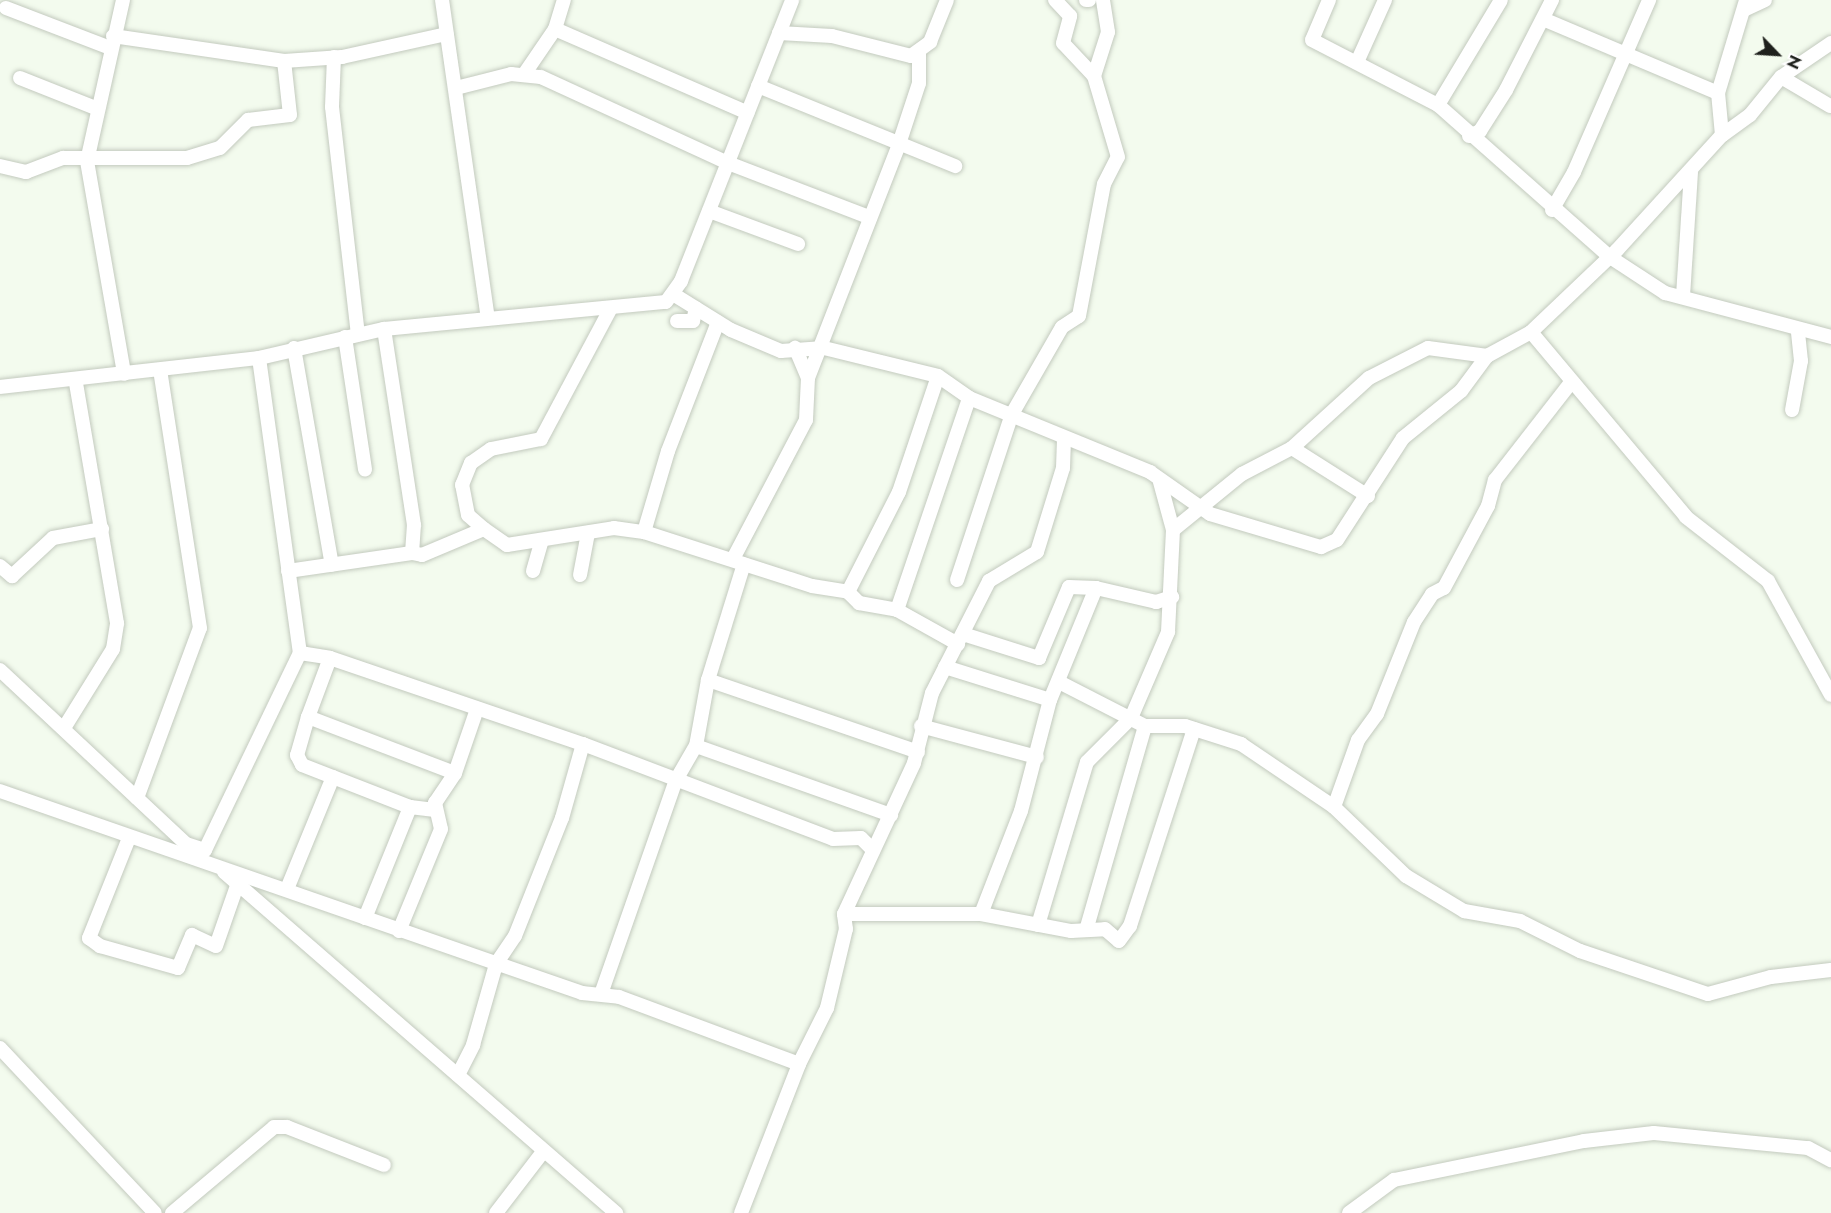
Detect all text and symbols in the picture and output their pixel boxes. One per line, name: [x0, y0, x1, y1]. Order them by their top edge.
north arrow: [1747, 24, 1807, 84]
text: N: [1781, 51, 1807, 72]

